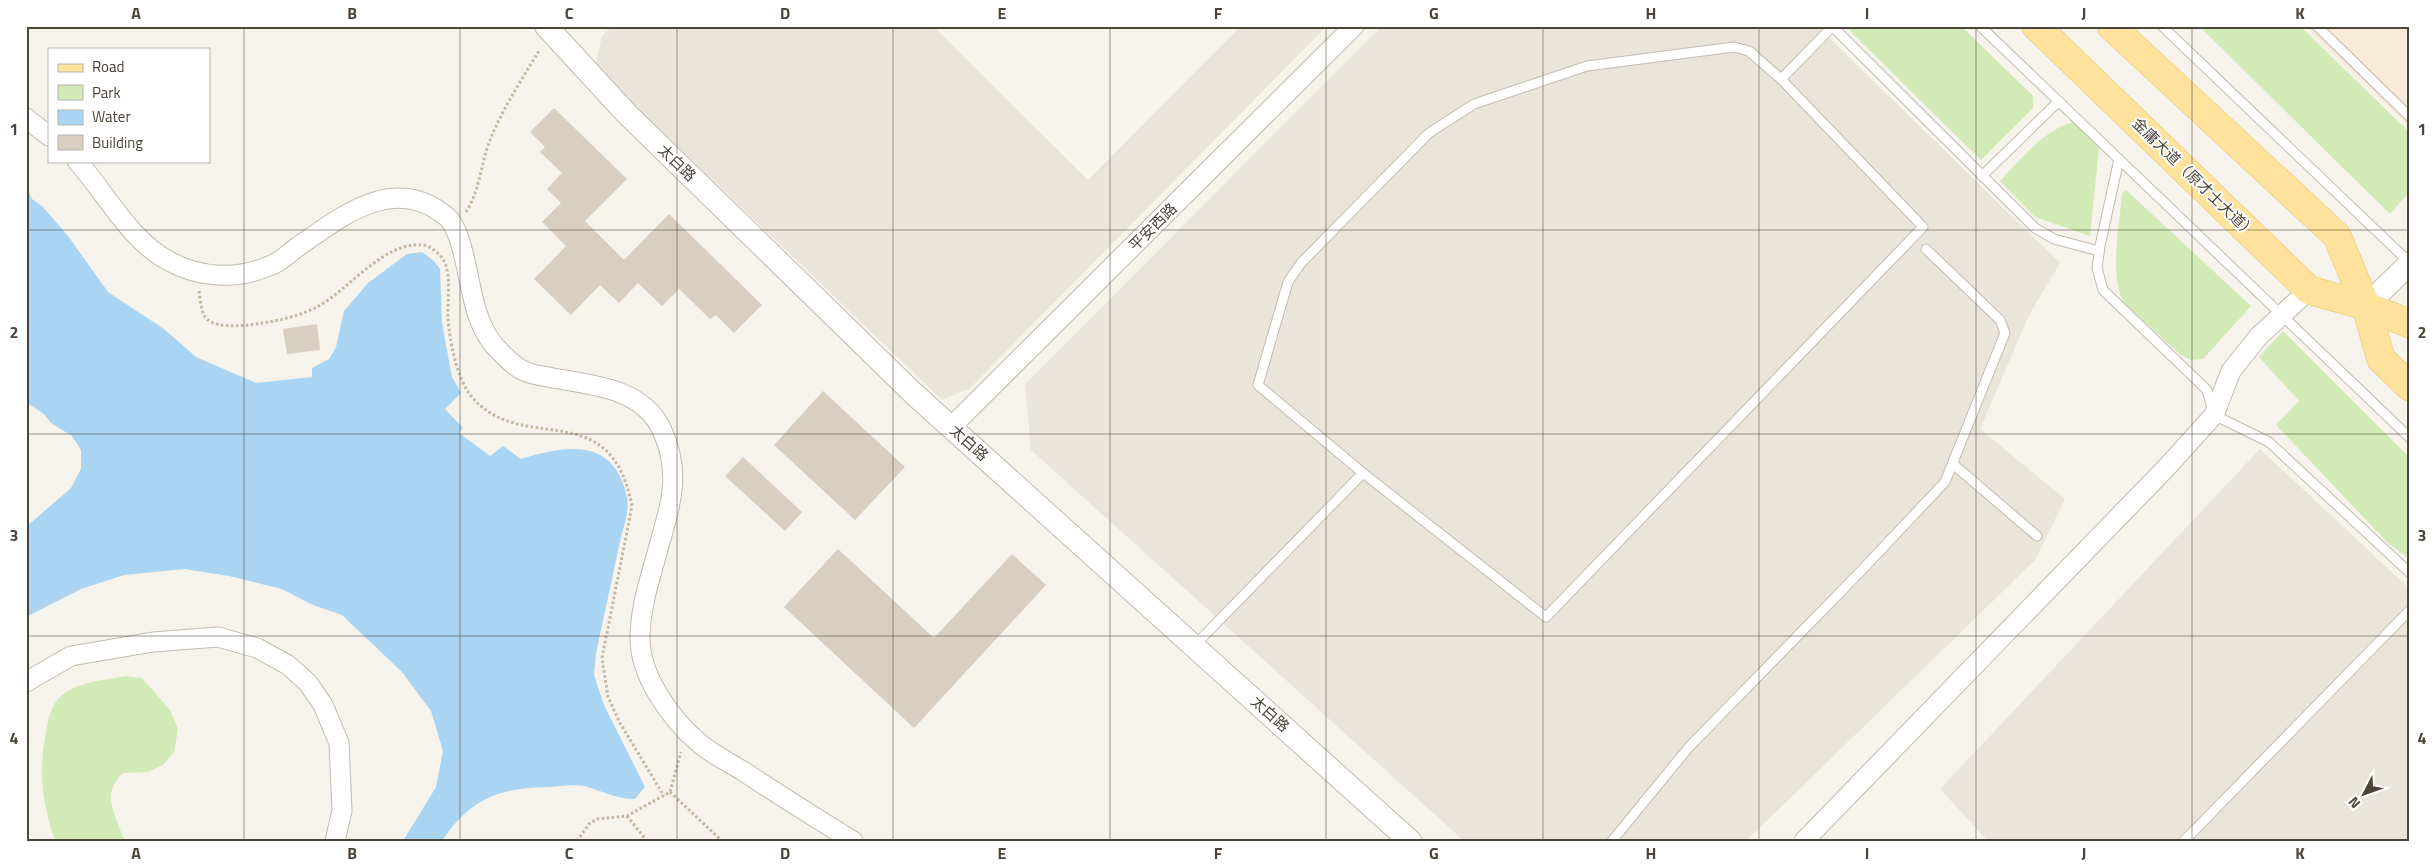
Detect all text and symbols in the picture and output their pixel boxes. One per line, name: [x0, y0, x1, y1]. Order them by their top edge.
text: A: [131, 1, 141, 25]
text: B: [347, 1, 357, 25]
text: C: [565, 1, 574, 25]
text: D: [780, 1, 790, 25]
text: E: [998, 1, 1007, 25]
text: F: [1214, 1, 1223, 25]
text: G: [1429, 1, 1439, 25]
text: H: [1646, 1, 1656, 25]
text: I: [1865, 1, 1869, 25]
text: J: [2082, 1, 2086, 25]
text: K: [2295, 1, 2305, 25]
legend: [48, 48, 210, 162]
text: Road: [92, 55, 124, 78]
text: Park: [92, 81, 121, 104]
text: Water: [92, 105, 131, 128]
street label: 金庸大道（原才士大道）: [2127, 112, 2262, 243]
text: 1: [10, 117, 18, 141]
text: 1: [2418, 117, 2426, 141]
text: Building: [92, 131, 143, 154]
street label: 太白路: [653, 139, 702, 187]
street label: 平安西路: [1123, 197, 1182, 256]
text: 2: [10, 320, 18, 344]
text: 2: [2418, 320, 2426, 344]
street label: 太白路: [945, 419, 994, 466]
text: 3: [10, 523, 18, 547]
text: 3: [2418, 523, 2426, 547]
street label: 太白路: [1246, 690, 1295, 737]
text: 4: [10, 726, 19, 750]
text: 4: [2418, 726, 2427, 750]
north arrow: [2338, 770, 2388, 820]
text: N: [2343, 792, 2365, 813]
text: A: [131, 841, 141, 865]
text: B: [347, 841, 357, 865]
text: C: [565, 841, 574, 865]
text: D: [780, 841, 790, 865]
text: E: [998, 841, 1007, 865]
text: F: [1214, 841, 1223, 865]
text: G: [1429, 841, 1439, 865]
text: H: [1646, 841, 1656, 865]
text: I: [1865, 841, 1869, 865]
text: J: [2082, 841, 2086, 865]
text: K: [2295, 841, 2305, 865]

